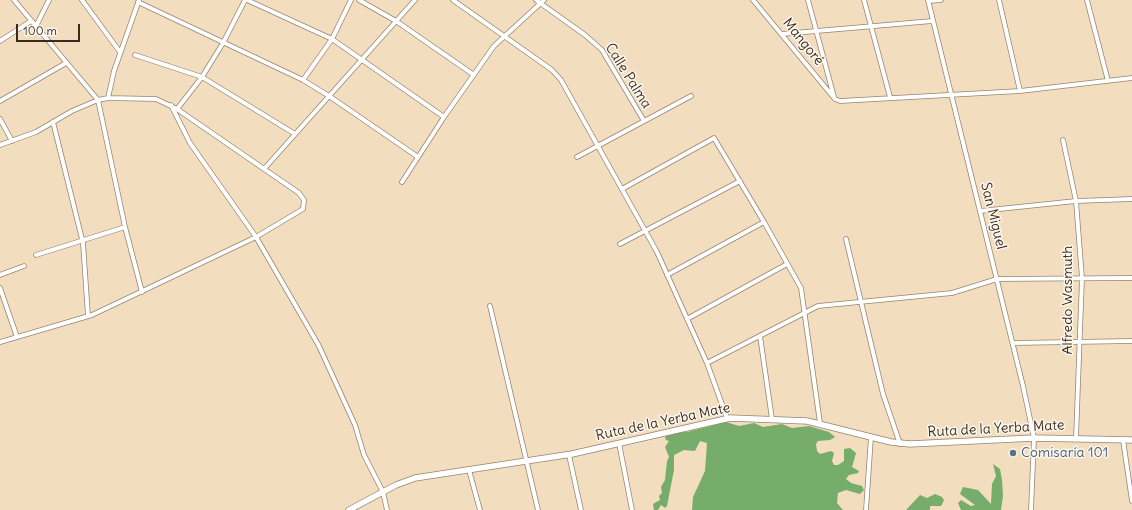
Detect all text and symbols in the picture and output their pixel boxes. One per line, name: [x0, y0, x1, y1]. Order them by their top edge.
street label: Mangoré: [779, 15, 827, 69]
scale bar: [18, 16, 82, 42]
text: 100 m: [23, 23, 57, 38]
street label: Calle Palma: [601, 40, 655, 112]
street label: San Miguel: [977, 181, 1009, 251]
street label: Alfredo Wasmuth: [1060, 246, 1076, 354]
street label: Ruta de la Yerba Mate: [594, 400, 732, 444]
street label: Ruta de la Yerba Mate: [927, 417, 1065, 441]
place label: Comisaría 101: [1021, 445, 1108, 461]
marker: Comisaría 101: [1008, 448, 1018, 458]

